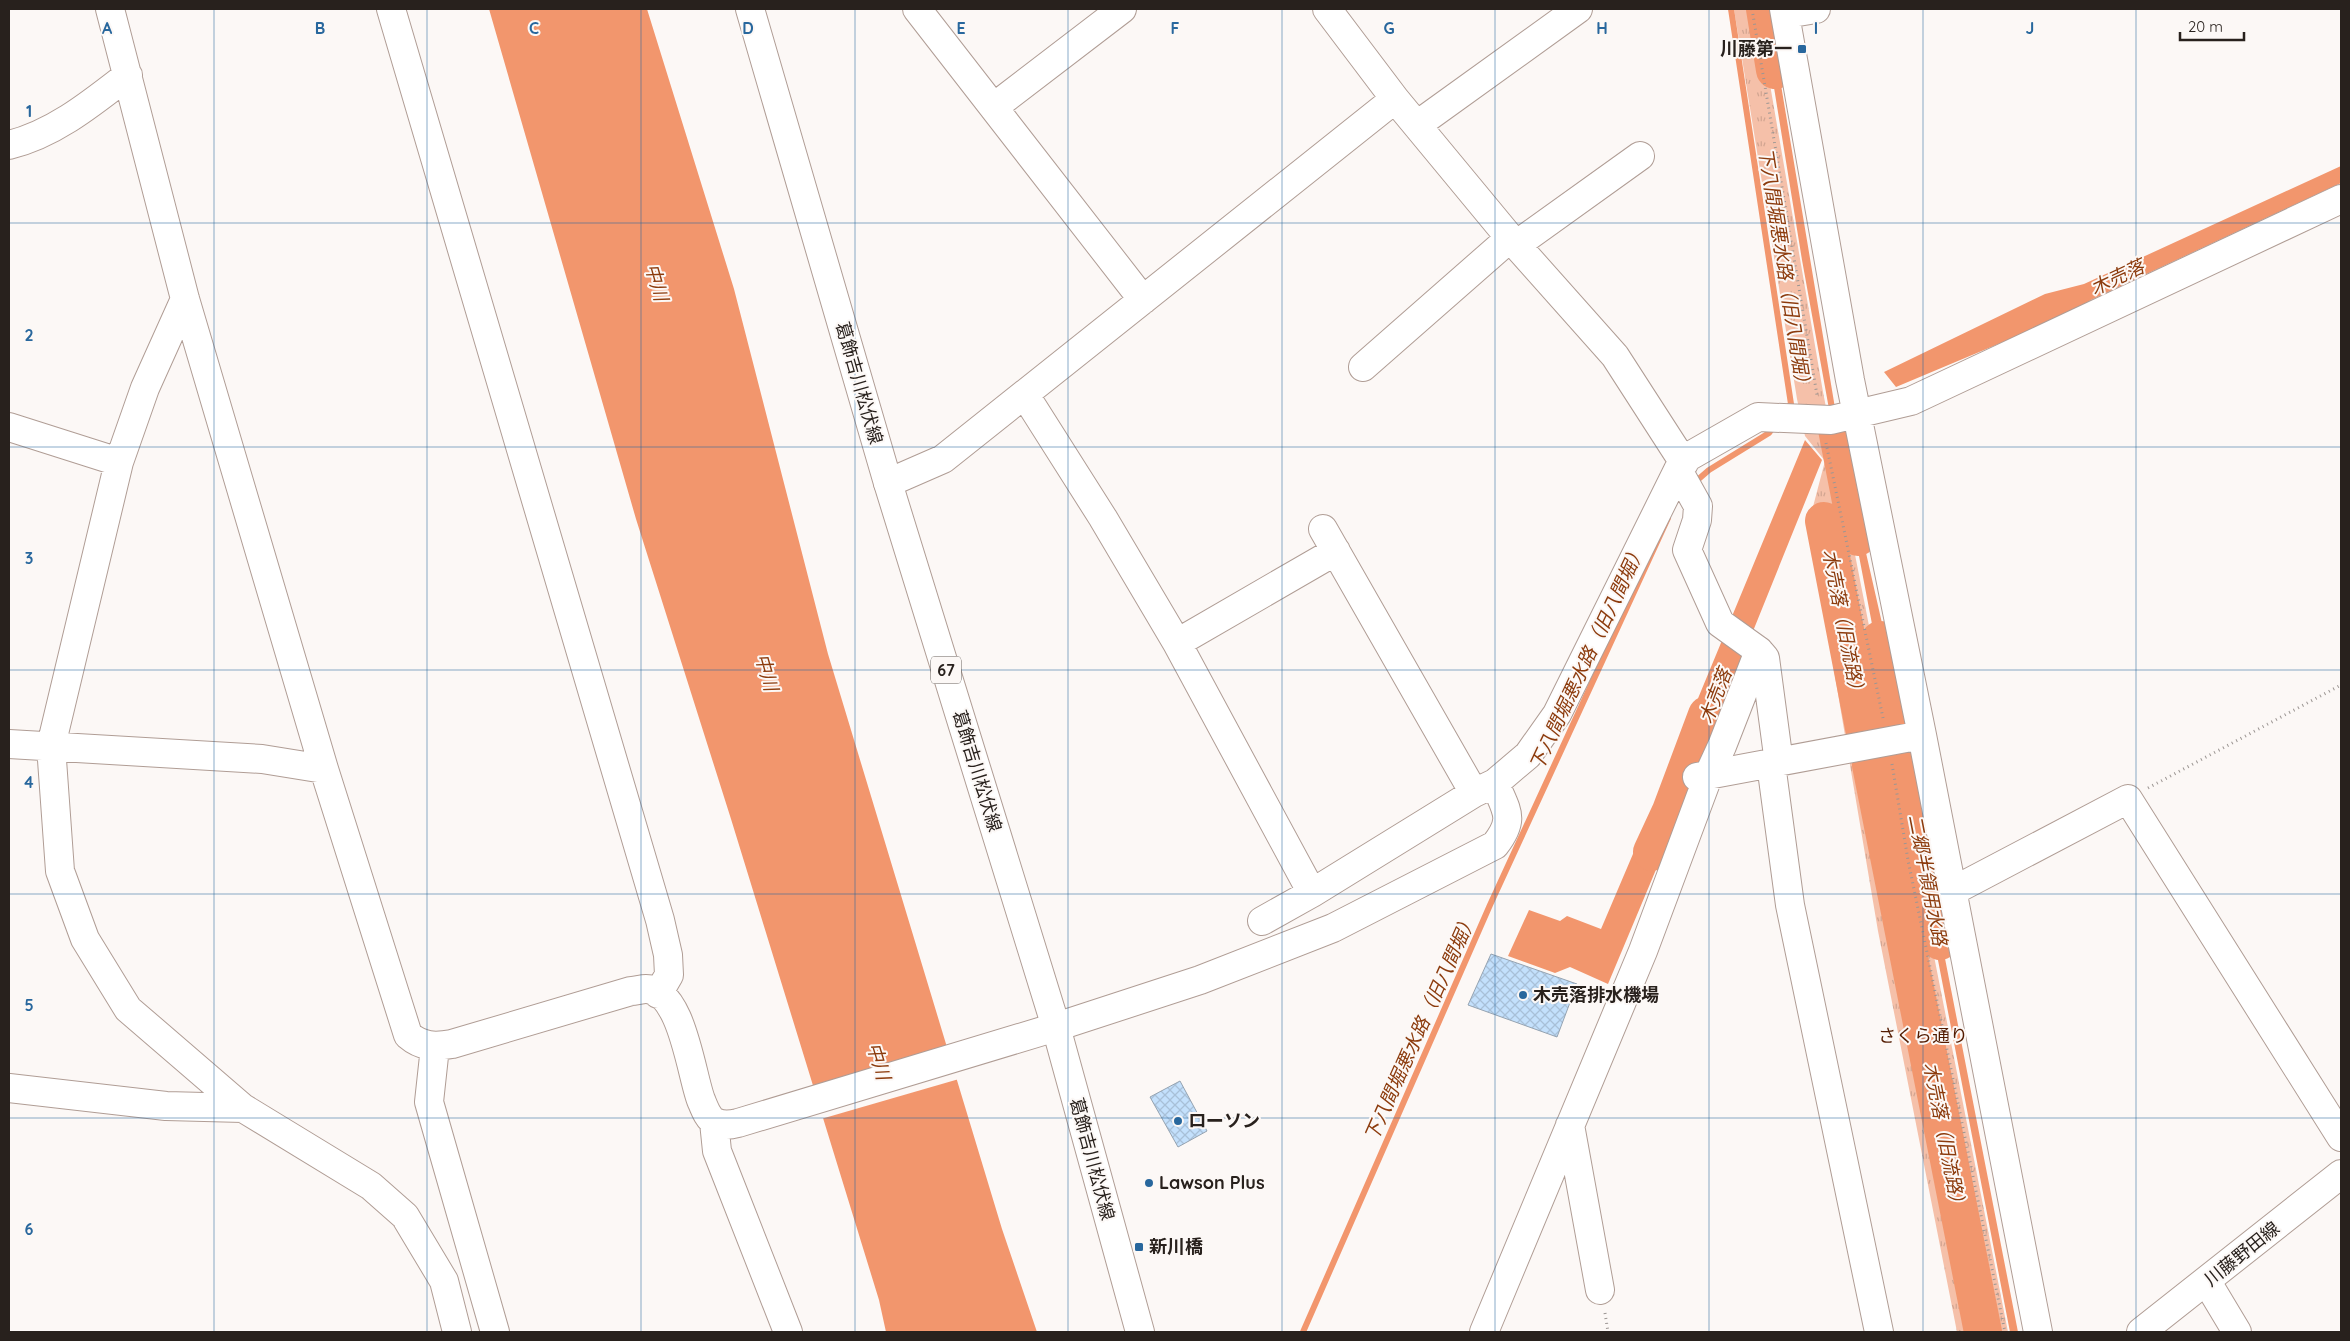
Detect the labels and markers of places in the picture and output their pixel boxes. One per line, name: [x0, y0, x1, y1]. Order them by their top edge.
place label: 川藤第一: [1720, 37, 1792, 60]
marker: 川藤第一: [1796, 43, 1808, 55]
place label: 木売落排水機場: [1533, 983, 1659, 1006]
marker: 木売落排水機場: [1517, 989, 1529, 1001]
place label: ローソン: [1188, 1109, 1260, 1132]
marker: ローソン: [1172, 1115, 1184, 1127]
place label: Lawson Plus: [1159, 1171, 1265, 1194]
marker: Lawson Plus: [1143, 1177, 1155, 1189]
place label: 新川橋: [1149, 1235, 1203, 1258]
marker: 新川橋: [1133, 1241, 1145, 1253]

